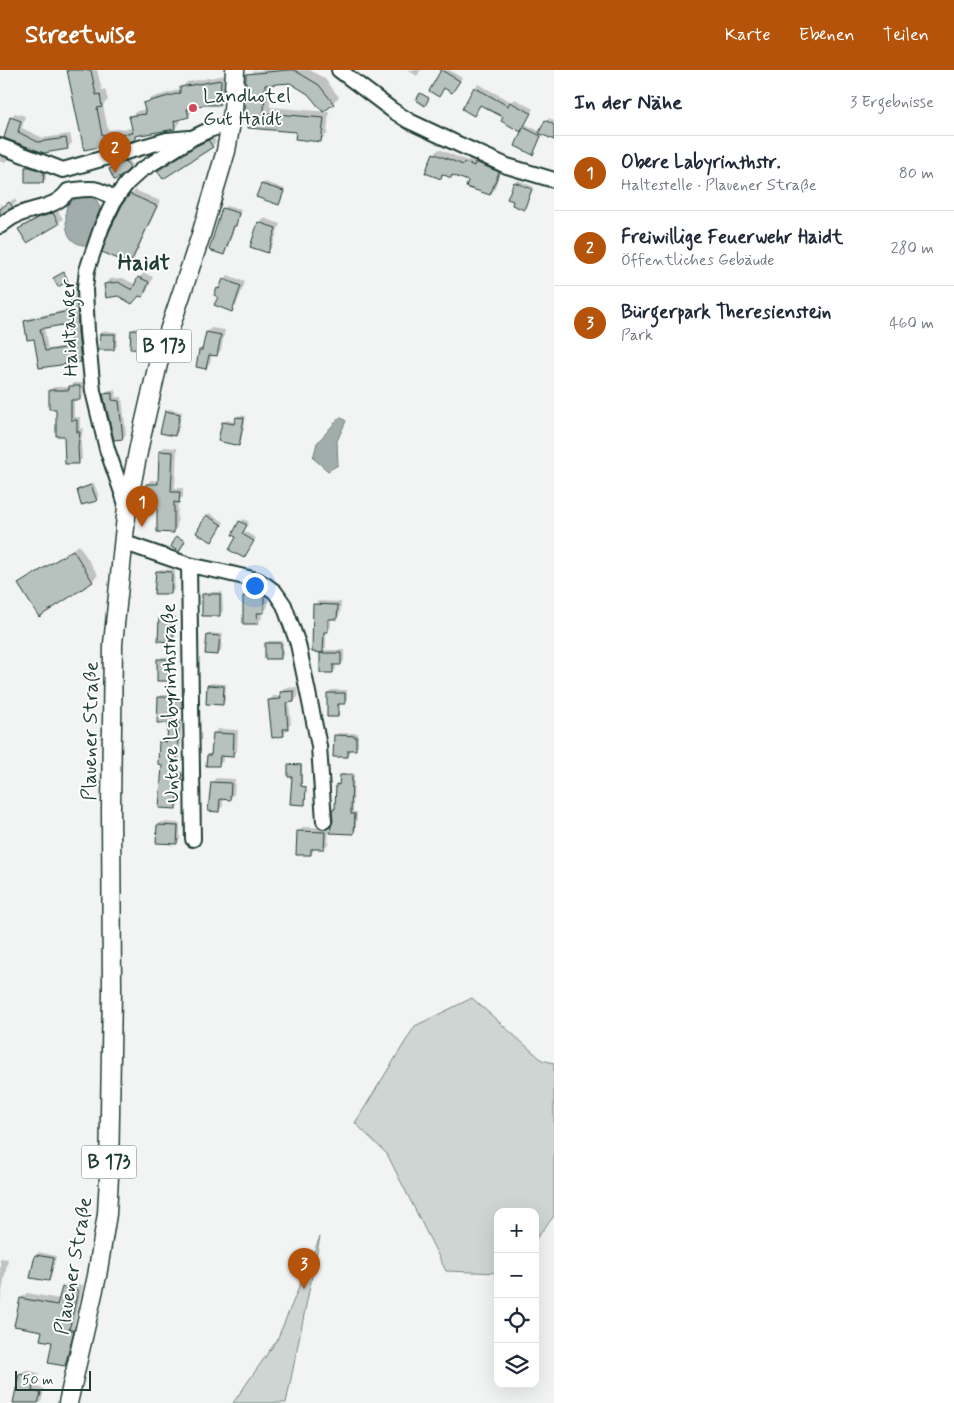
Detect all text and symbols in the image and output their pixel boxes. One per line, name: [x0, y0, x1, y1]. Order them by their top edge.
text: Streetwise: [25, 20, 136, 51]
text: Karte: [725, 23, 771, 47]
text: Ebenen: [799, 23, 855, 47]
text: Teilen: [883, 23, 929, 47]
place label: Landhotel Gut Haidt: [203, 83, 291, 133]
text: In der Nähe: [574, 89, 682, 117]
text: 3 Ergebnisse: [850, 92, 934, 113]
marker: Landhotel Gut Haidt: [187, 102, 199, 114]
pin: 2: [99, 132, 131, 173]
text: Obere Labyrinthstr.: [621, 150, 781, 175]
text: 1: [586, 163, 594, 184]
text: 80 m: [899, 163, 934, 184]
text: Haltestelle · Plauener Straße: [621, 175, 817, 196]
text: Freiwillige Feuerwehr Haidt: [621, 225, 843, 250]
text: 2: [586, 238, 594, 259]
text: 280 m: [891, 238, 934, 259]
district label: Haidt: [118, 250, 171, 278]
text: Öffentliches Gebäude: [621, 250, 775, 271]
street label: Haidtanger: [55, 278, 87, 377]
text: Bürgerpark Theresienstein: [621, 300, 831, 325]
text: 3: [586, 313, 594, 334]
text: 460 m: [889, 313, 934, 334]
text: Park: [621, 325, 653, 346]
road number: B 173: [136, 330, 192, 362]
pin: 1: [126, 486, 158, 527]
your location: [242, 573, 268, 599]
street label: Untere Labyrinthstraße: [156, 603, 186, 803]
street label: Plauener Straße: [76, 661, 106, 801]
road number: B 173: [82, 1146, 136, 1178]
street label: Plauener Straße: [49, 1195, 99, 1337]
map controls: [494, 1208, 539, 1388]
button: +: [494, 1208, 539, 1253]
pin: 3: [288, 1248, 320, 1289]
button: −: [494, 1253, 539, 1298]
button: locate: [494, 1298, 539, 1343]
button: layers: [494, 1343, 539, 1388]
scale bar: [15, 1368, 91, 1391]
text: 50 m: [22, 1371, 53, 1389]

